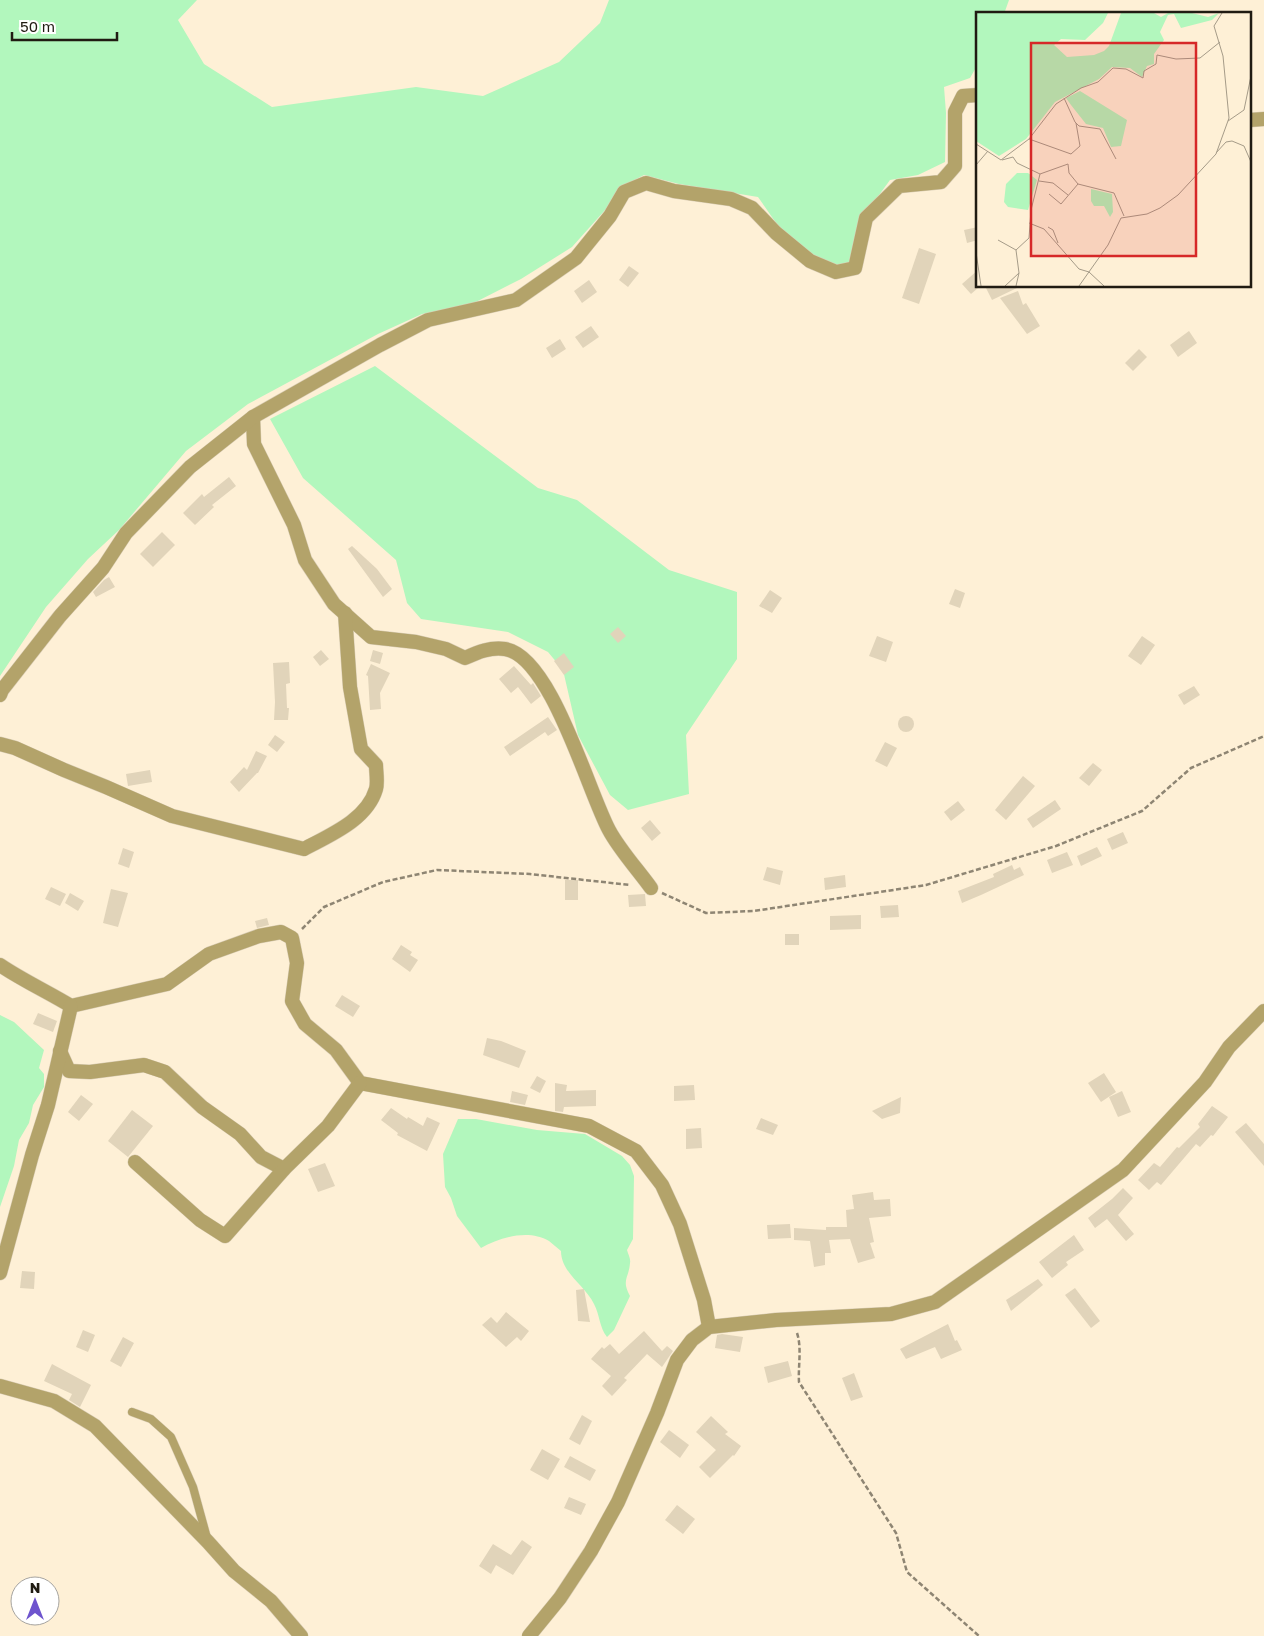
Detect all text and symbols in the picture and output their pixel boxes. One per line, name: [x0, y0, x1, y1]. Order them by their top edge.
scale bar: [12, 10, 118, 42]
inset map: [976, 12, 1252, 288]
text: 50 m: [20, 17, 55, 35]
north arrow: [10, 1576, 60, 1626]
text: N: [30, 1579, 40, 1596]

